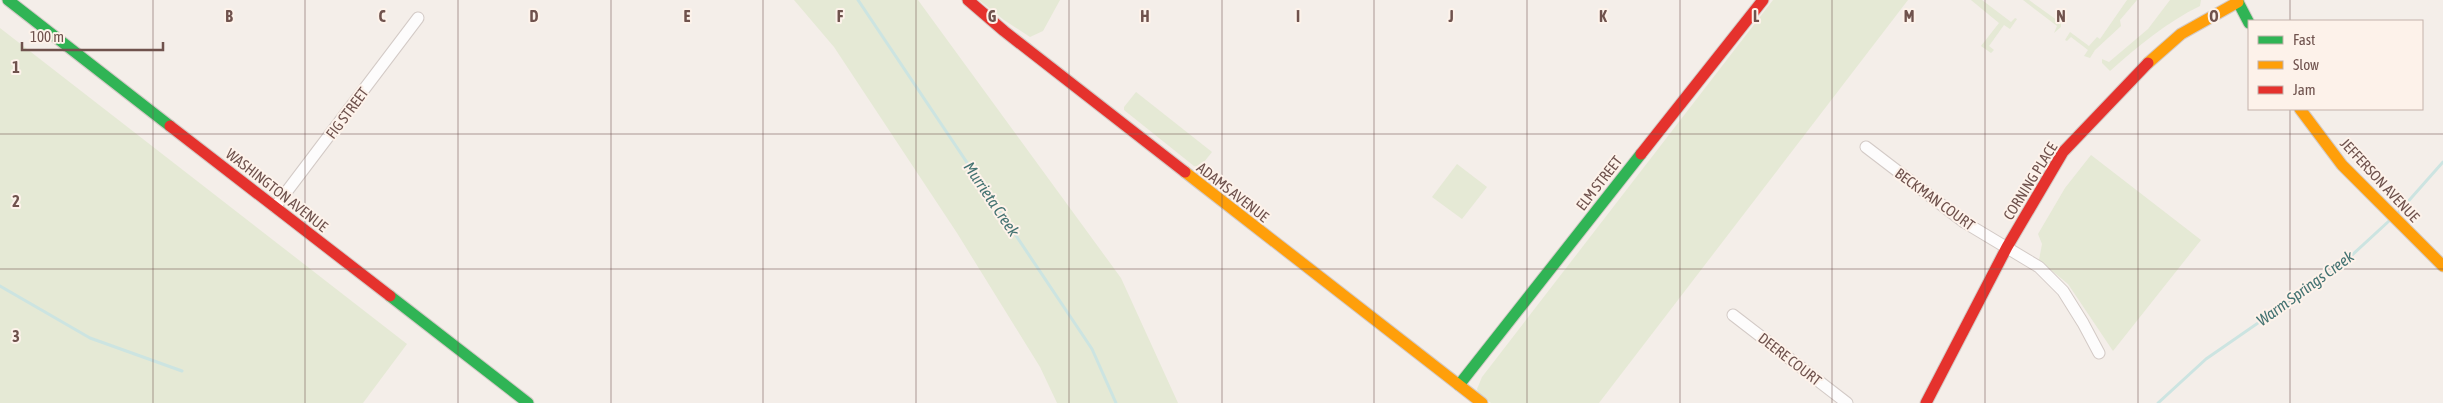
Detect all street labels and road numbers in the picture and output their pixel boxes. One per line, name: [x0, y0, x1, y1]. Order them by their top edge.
street label: FIG STREET: [322, 84, 372, 142]
street label: JEFFERSON AVENUE: [2337, 135, 2423, 226]
street label: CORNING PLACE: [2000, 139, 2061, 223]
street label: WASHINGTON AVENUE: [223, 145, 332, 235]
street label: ELM STREET: [1573, 152, 1626, 213]
street label: ADAMS AVENUE: [1194, 159, 1273, 226]
street label: BECKMAN COURT: [1892, 164, 1978, 234]
street label: DEERE COURT: [1755, 329, 1825, 389]

